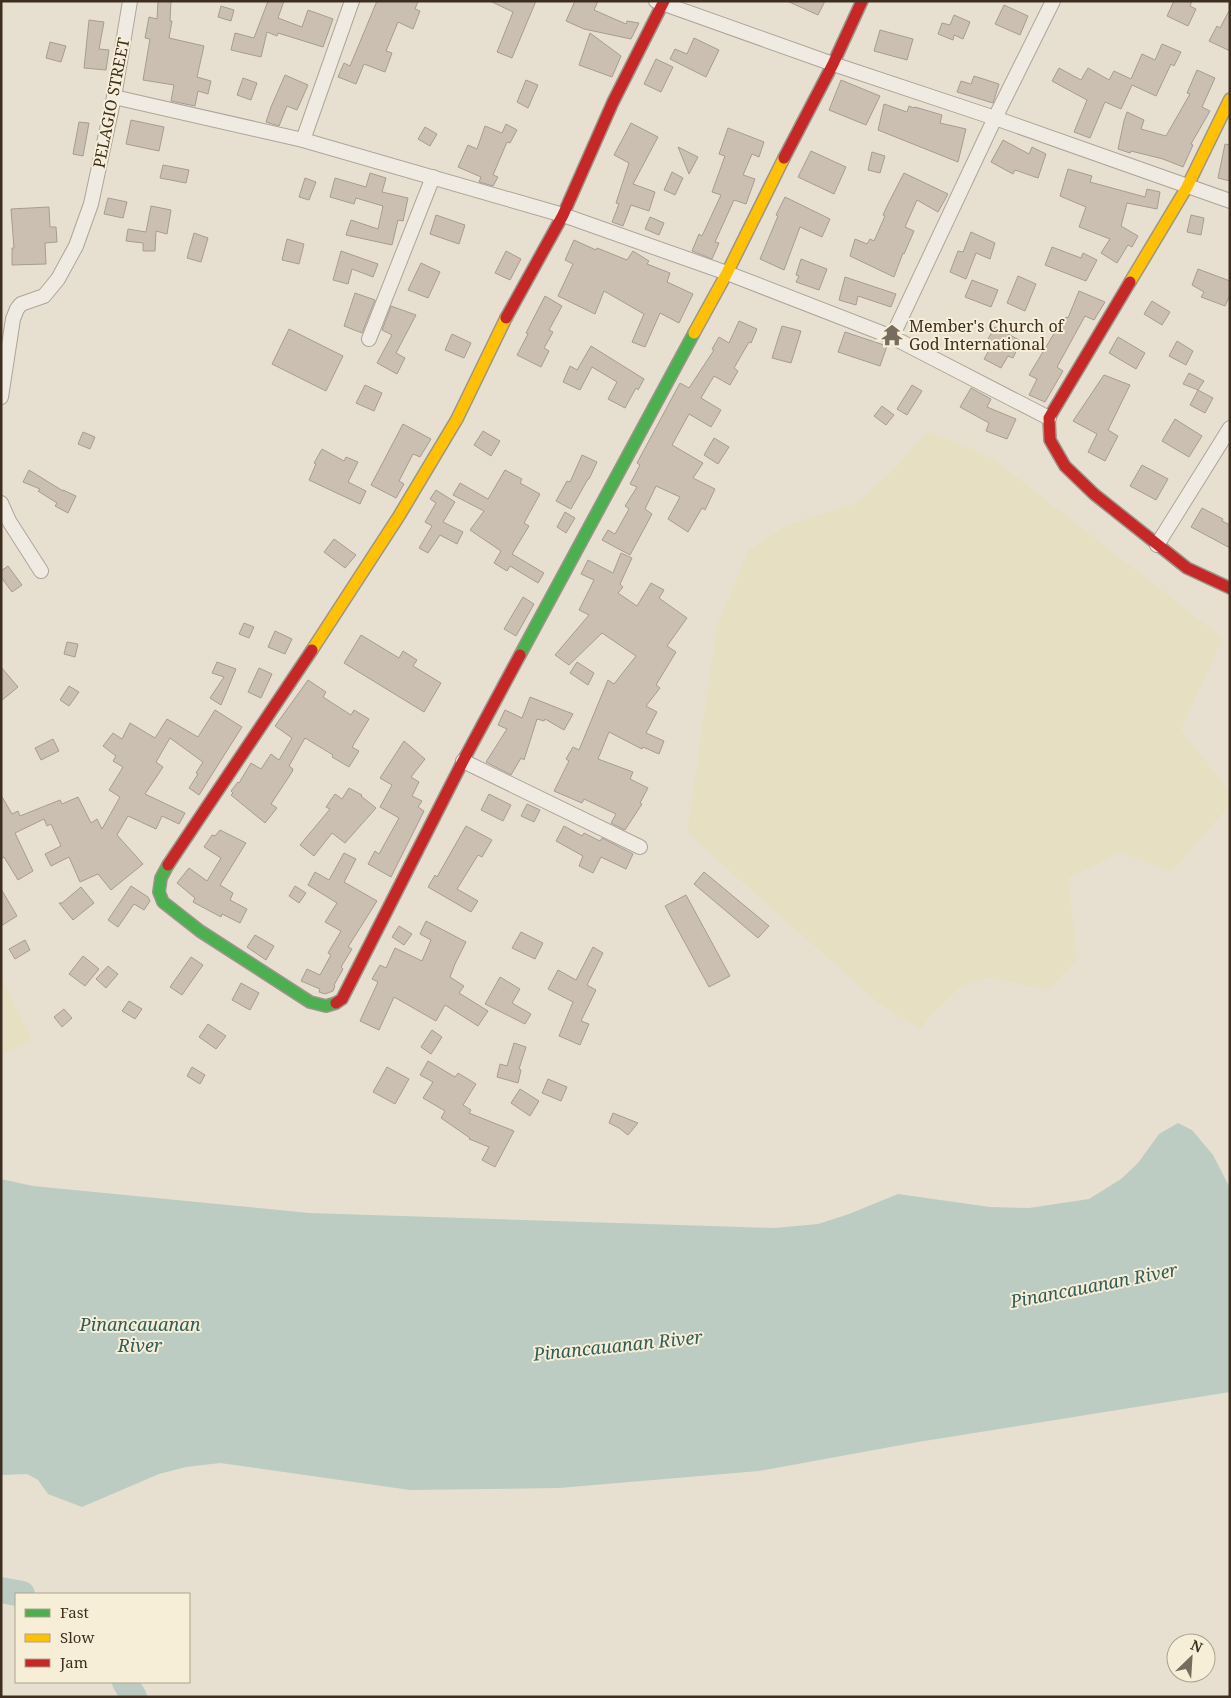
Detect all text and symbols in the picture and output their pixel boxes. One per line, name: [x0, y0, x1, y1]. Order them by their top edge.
street label: PELAGIO STREET: [88, 36, 134, 170]
place label: Member's Church of God International: [909, 315, 1066, 355]
temple icon: Member's Church of God International: [879, 322, 905, 348]
water label: Pinancauanan River: [1007, 1257, 1180, 1313]
water label: Pinancauanan River: [79, 1312, 201, 1357]
water label: Pinancauanan River: [531, 1324, 704, 1366]
legend: [15, 1593, 190, 1683]
text: Fast: [60, 1602, 89, 1622]
text: Slow: [60, 1627, 94, 1647]
north arrow: [1166, 1633, 1216, 1683]
text: N: [1188, 1635, 1206, 1657]
text: Jam: [59, 1652, 88, 1672]

